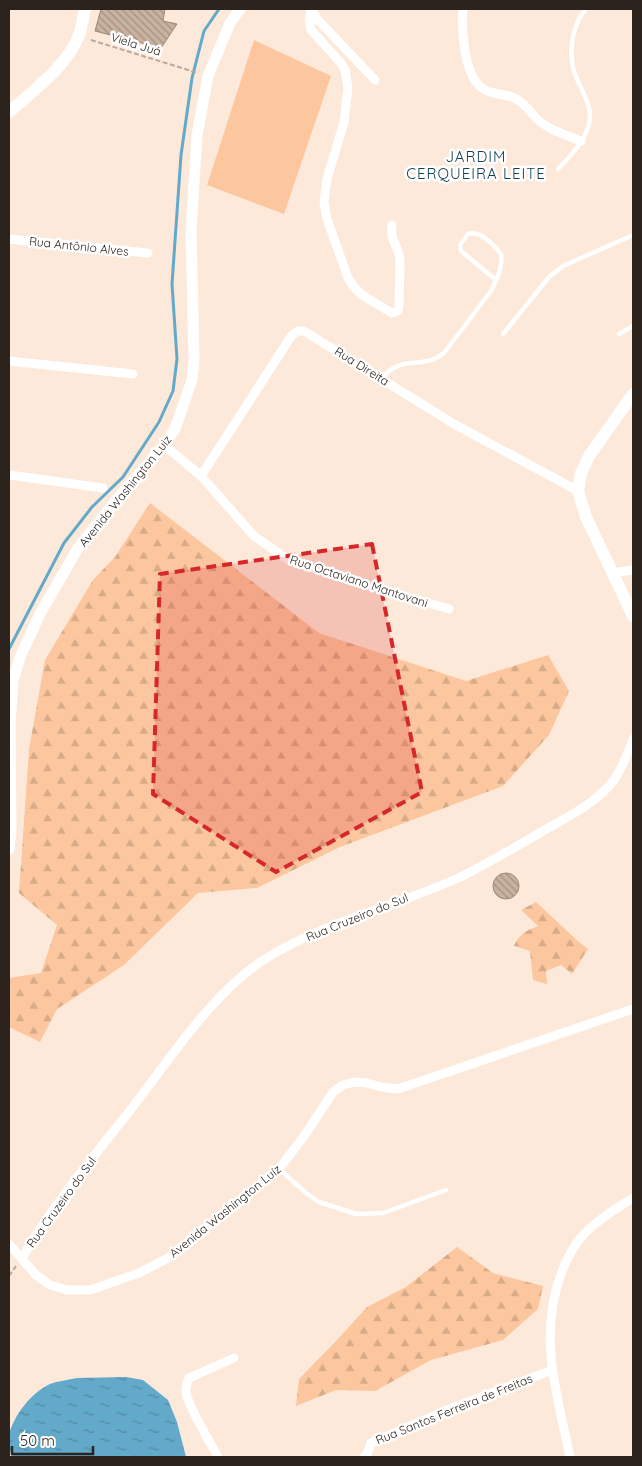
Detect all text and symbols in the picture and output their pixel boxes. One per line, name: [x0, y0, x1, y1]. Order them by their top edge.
street label: Viela Juá: [109, 29, 163, 59]
district label: JARDIM CERQUEIRA LEITE: [406, 147, 546, 183]
street label: Rua Antônio Alves: [28, 233, 130, 259]
street label: Rua Direita: [332, 343, 392, 389]
street label: Avenida Washington Luiz: [75, 432, 175, 550]
street label: Rua Octaviano Mantovani: [288, 552, 430, 610]
street label: Rua Cruzeiro do Sul: [304, 890, 410, 944]
street label: Rua Cruzeiro do Sul: [23, 1154, 99, 1250]
street label: Avenida Washington Luíz: [166, 1161, 284, 1261]
street label: Rua Santos Ferreira de Freitas: [373, 1370, 535, 1447]
scale bar: [12, 1424, 94, 1456]
text: 50 m: [20, 1431, 55, 1450]

